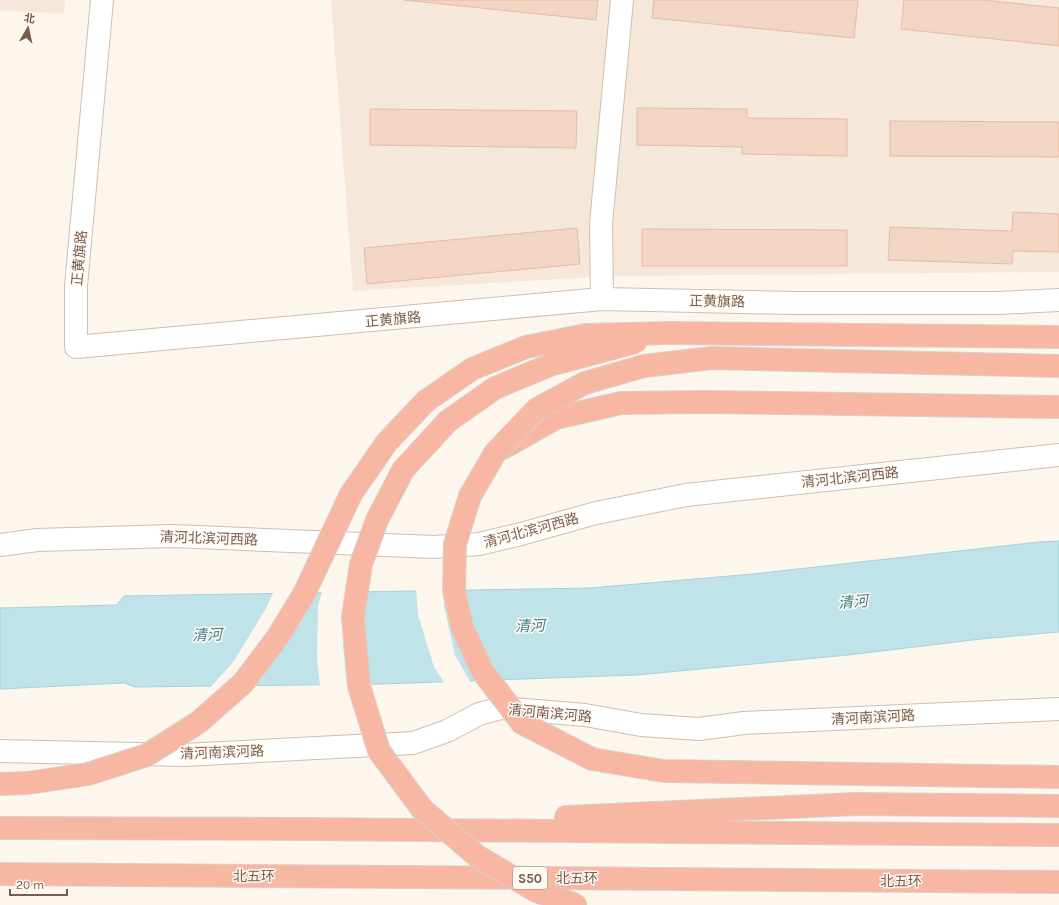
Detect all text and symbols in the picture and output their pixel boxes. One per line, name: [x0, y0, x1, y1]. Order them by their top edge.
north arrow: [8, 8, 48, 48]
text: 北: [23, 11, 36, 26]
street label: 正黄旗路: [69, 229, 90, 287]
street label: 正黄旗路: [689, 293, 745, 310]
street label: 正黄旗路: [364, 309, 422, 330]
street label: 清河北滨河西路: [800, 464, 900, 491]
street label: 清河北滨河西路: [482, 510, 581, 551]
street label: 清河北滨河西路: [160, 528, 258, 549]
water label: 清河: [837, 591, 872, 612]
water label: 清河: [515, 616, 548, 636]
water label: 清河: [192, 625, 225, 645]
street label: 清河南滨河路: [507, 701, 593, 726]
street label: 清河南滨河路: [831, 707, 915, 728]
street label: 清河南滨河路: [180, 743, 264, 762]
road number: S50: [513, 867, 547, 889]
street label: 北五环: [233, 868, 275, 885]
street label: 北五环: [556, 870, 598, 887]
scale bar: [10, 871, 67, 897]
street label: 北五环: [880, 873, 922, 890]
text: 20 m: [16, 878, 44, 892]

